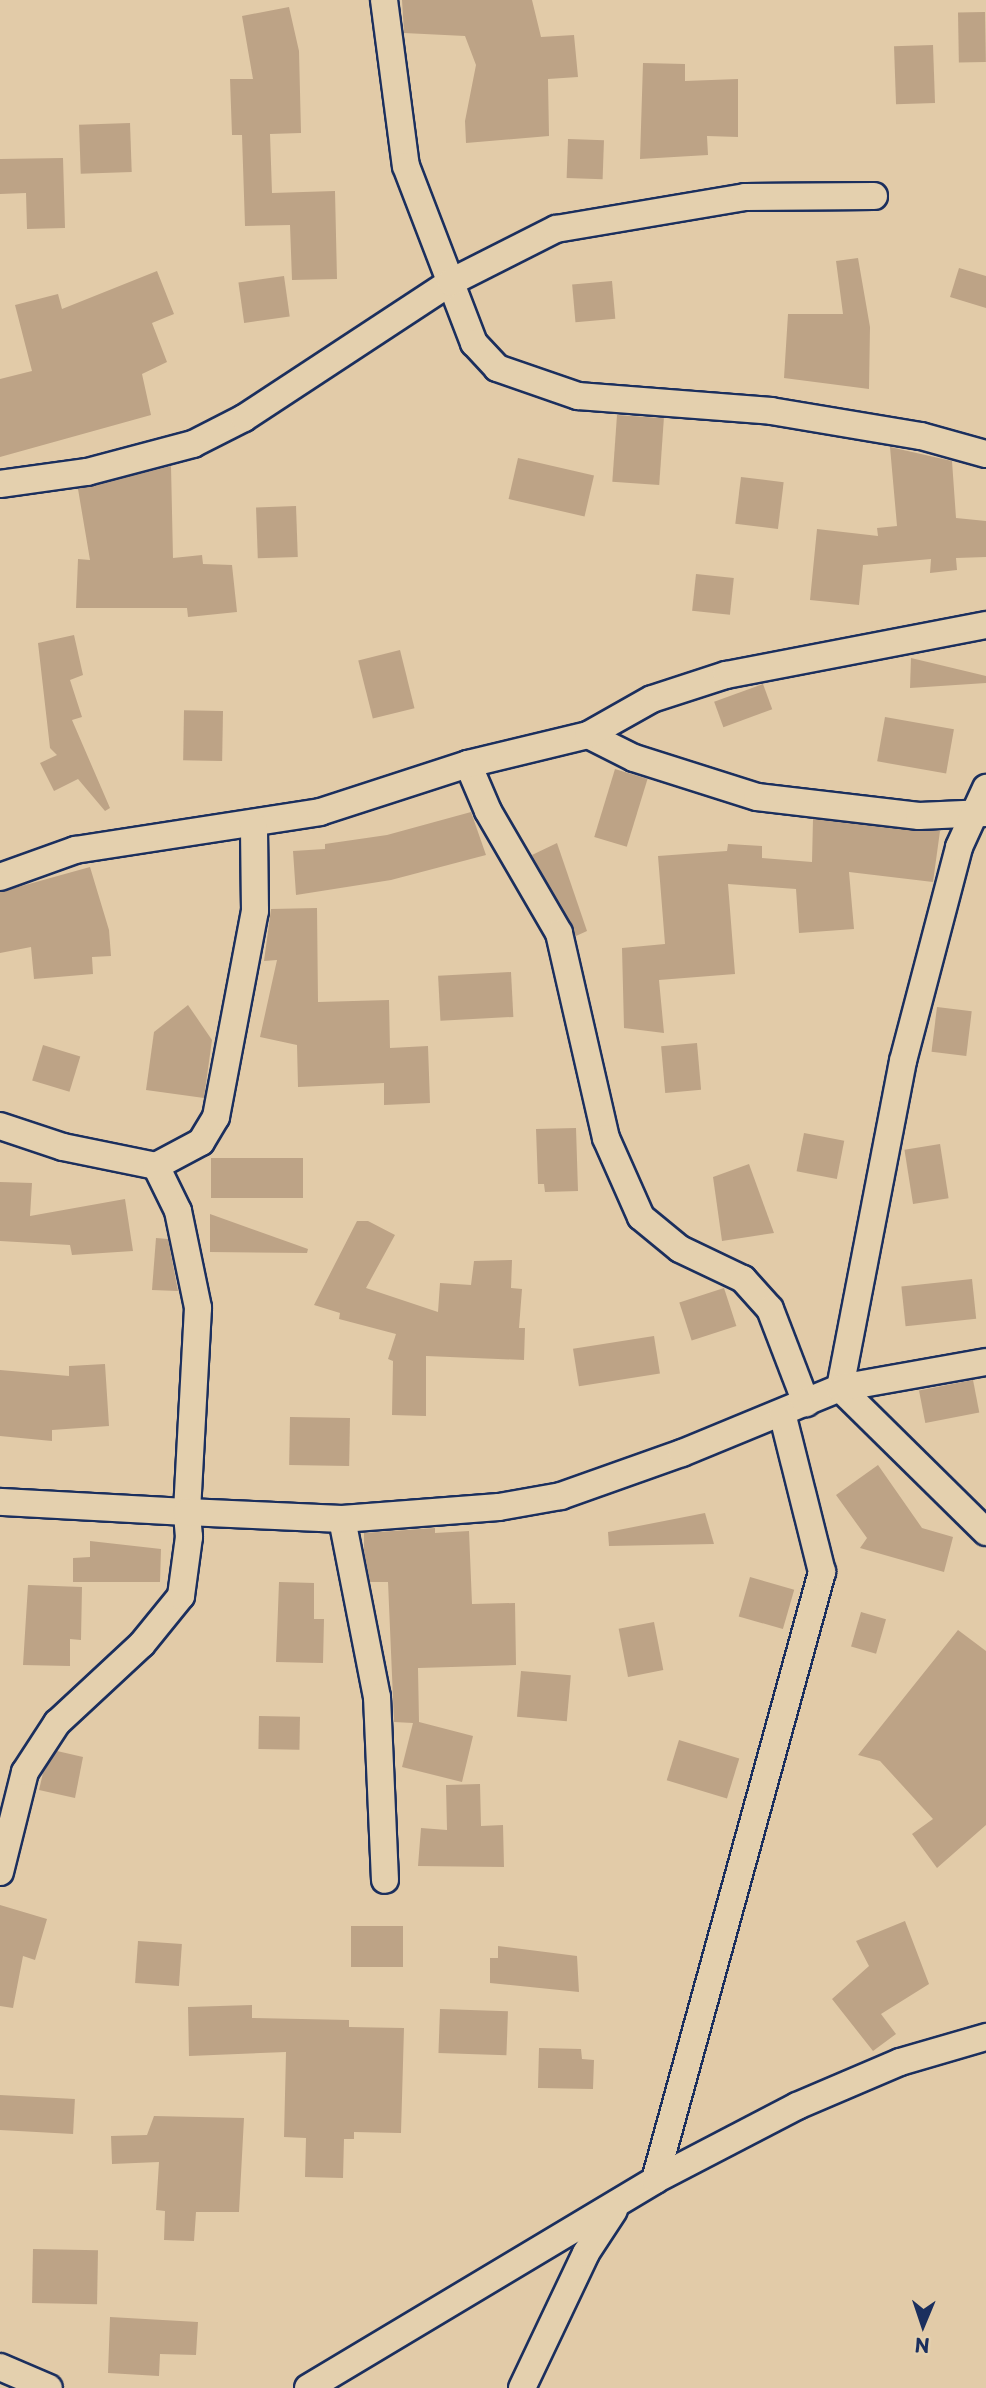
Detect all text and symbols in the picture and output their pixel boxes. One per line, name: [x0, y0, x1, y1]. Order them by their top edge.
north arrow: [888, 2290, 958, 2360]
text: N: [914, 2332, 930, 2360]

